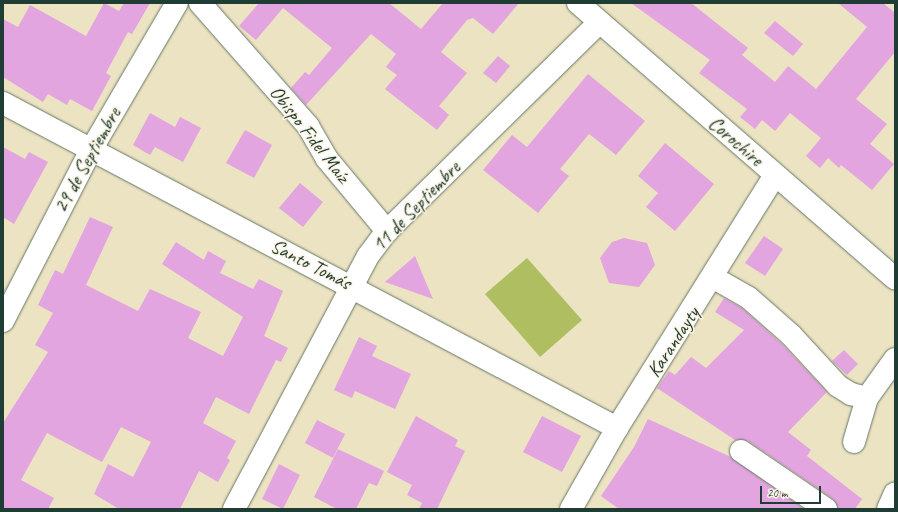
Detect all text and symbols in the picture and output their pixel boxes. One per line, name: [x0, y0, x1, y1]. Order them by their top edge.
street label: Obispo Fidel Maíz: [264, 80, 356, 188]
street label: 29 de Septiembre: [48, 104, 126, 216]
street label: Corochire: [704, 111, 768, 171]
street label: 11 de Septiembre: [367, 156, 465, 256]
street label: Santo Tomás: [267, 234, 355, 294]
street label: Karandayty: [642, 303, 704, 381]
scale bar: [762, 478, 823, 504]
text: 20 m: [767, 485, 787, 501]

